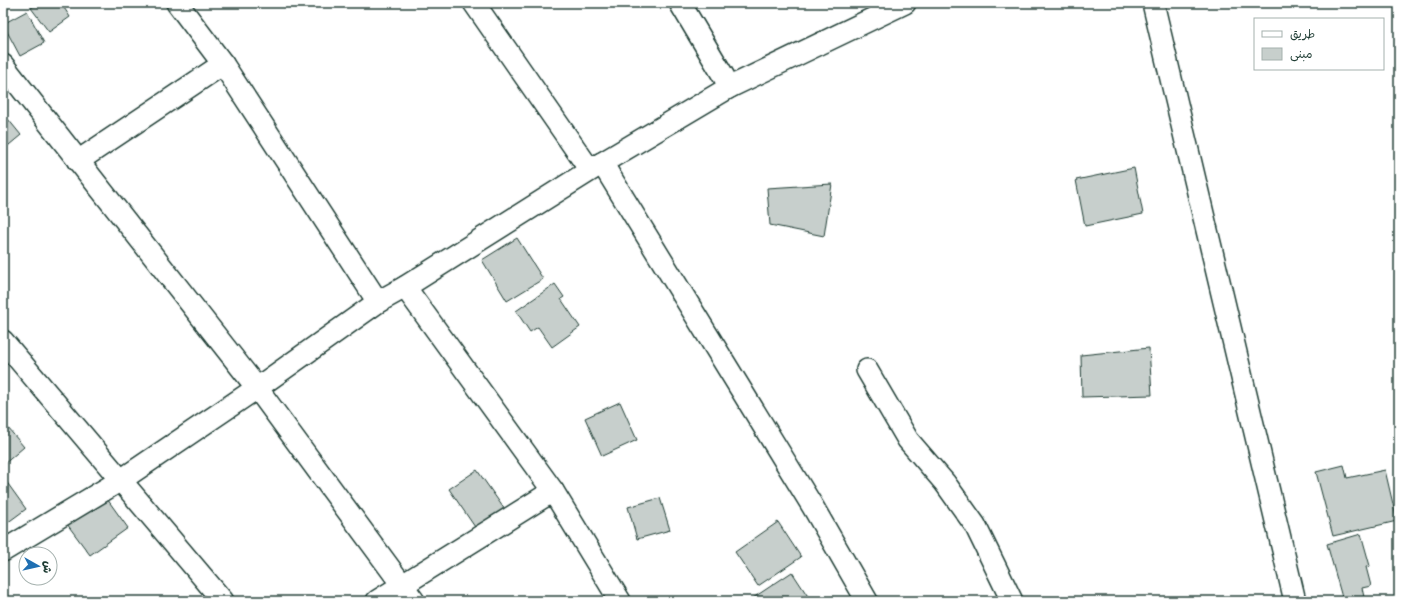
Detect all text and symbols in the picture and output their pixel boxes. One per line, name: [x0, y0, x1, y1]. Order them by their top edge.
legend: [1254, 18, 1384, 70]
text: طريق: [1290, 25, 1315, 41]
text: مبنى: [1290, 45, 1313, 62]
north arrow: [18, 546, 58, 586]
text: ش: [40, 560, 57, 575]

